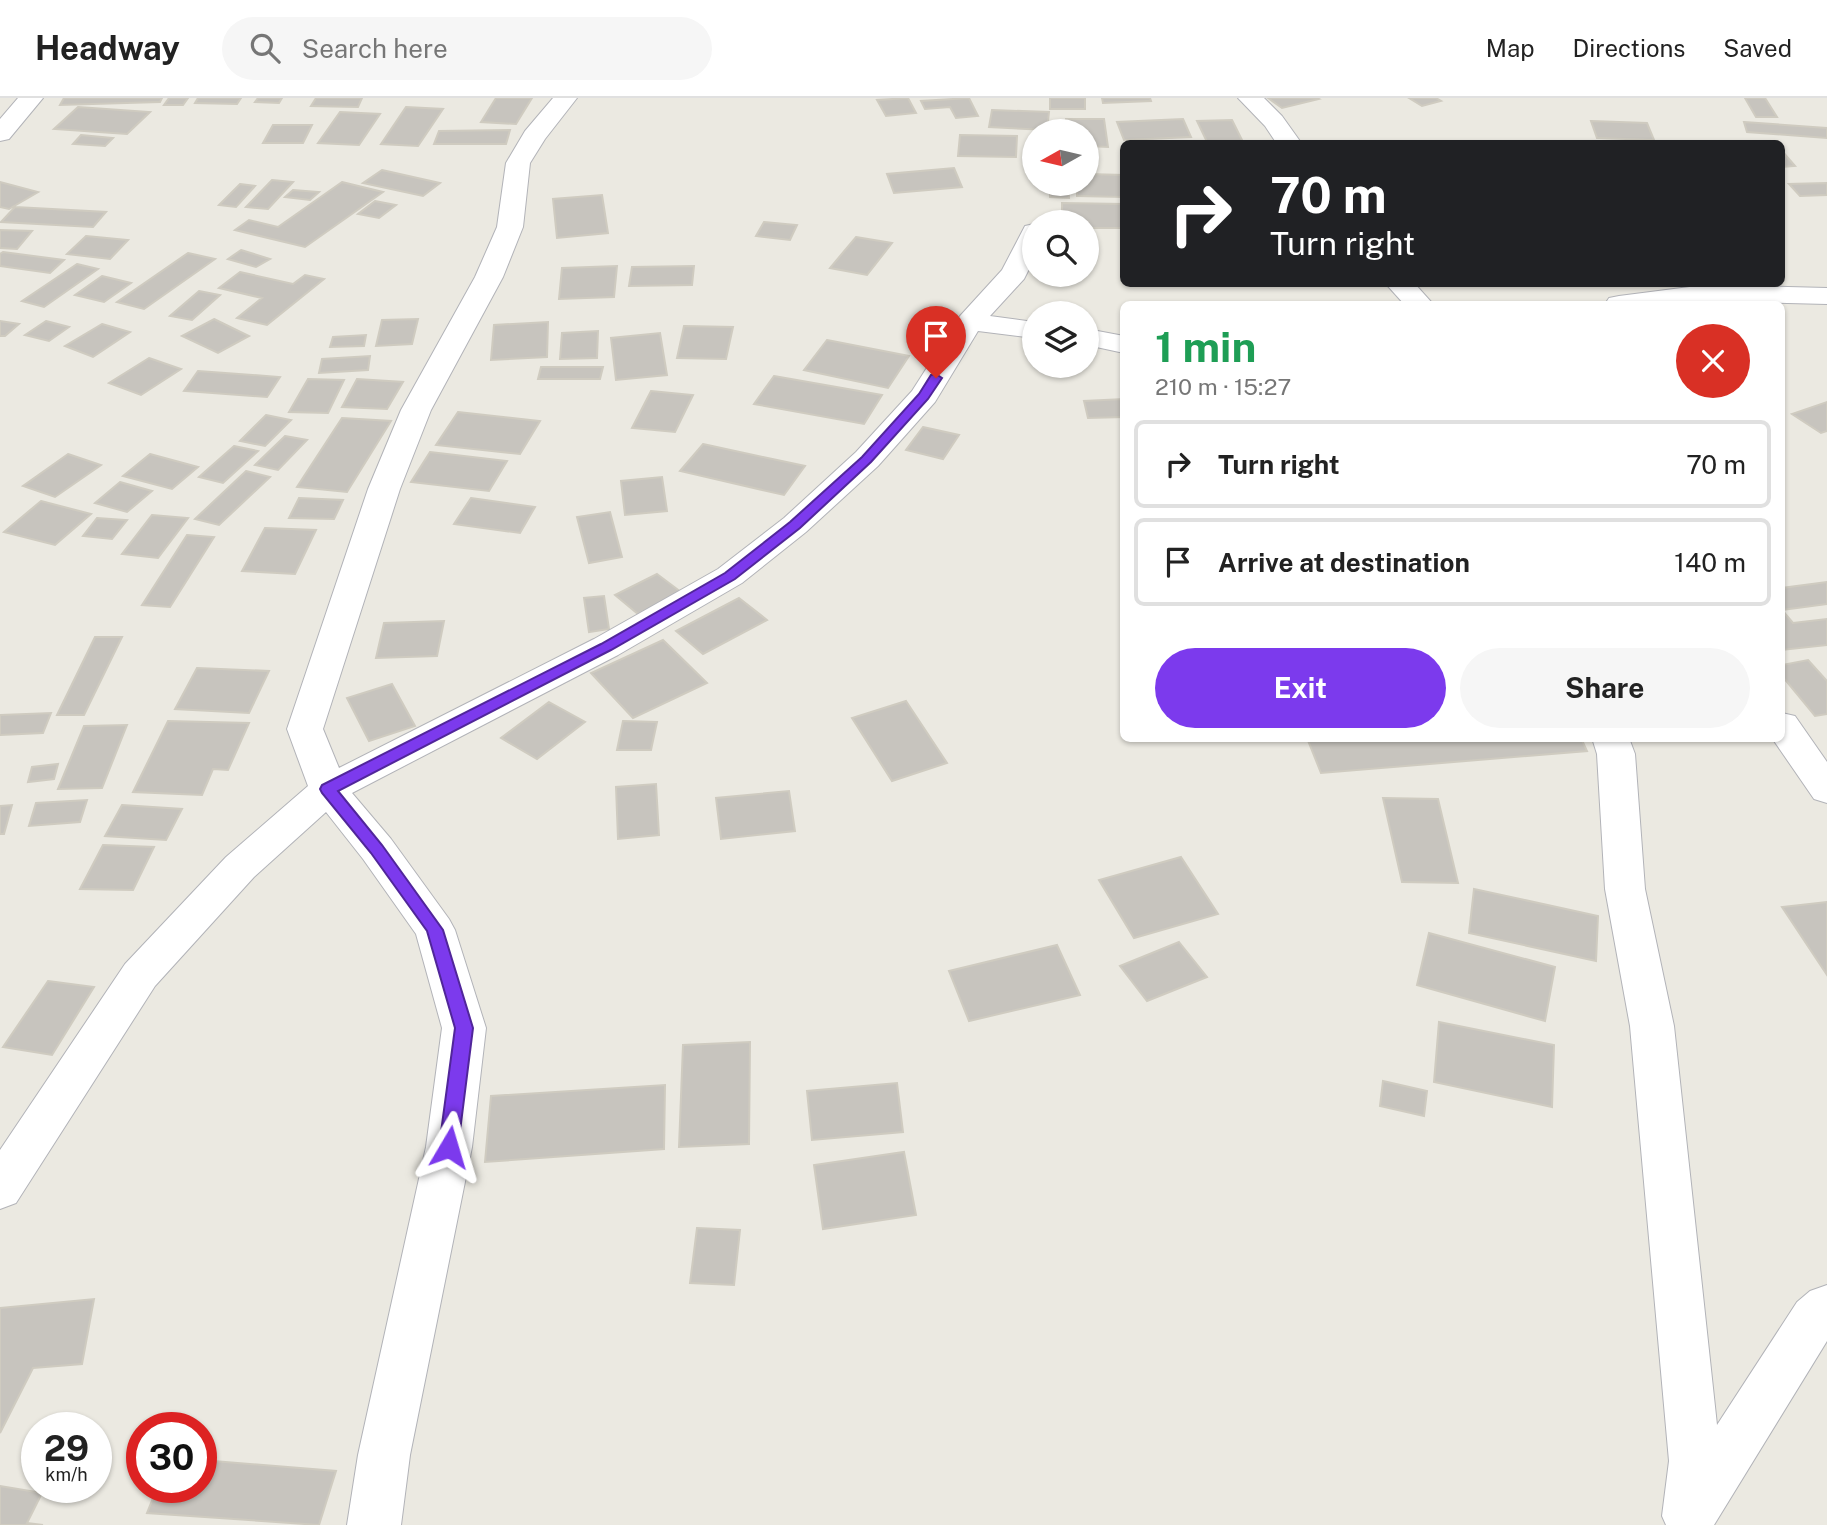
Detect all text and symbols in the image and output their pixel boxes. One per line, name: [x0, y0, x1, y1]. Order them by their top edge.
search box: [222, 17, 712, 80]
text: Headway: [35, 29, 180, 67]
icon: search: [246, 29, 284, 67]
text: Search here: [302, 33, 448, 64]
text: Map: [1486, 34, 1535, 62]
text: Directions: [1573, 34, 1685, 62]
text: Saved: [1723, 34, 1792, 62]
north arrow: [1022, 119, 1099, 196]
map controls: [1022, 119, 1099, 378]
text: 70 m: [1270, 166, 1387, 224]
icon: right: [1155, 168, 1246, 259]
button: search: [1022, 210, 1099, 287]
text: Turn right: [1270, 225, 1415, 262]
button: layers: [1022, 301, 1099, 378]
pin: [906, 306, 966, 378]
icon: arrive: [917, 317, 955, 355]
text: 1 min: [1155, 322, 1256, 371]
button: close: [1676, 324, 1750, 398]
text: 210 m · 15:27: [1155, 373, 1291, 400]
icon: right: [1159, 445, 1197, 483]
text: Turn right: [1218, 449, 1340, 480]
text: 70 m: [1686, 449, 1746, 480]
icon: arrive: [1159, 543, 1197, 581]
text: Arrive at destination: [1218, 547, 1470, 578]
text: 140 m: [1674, 547, 1746, 578]
button: Exit: [1155, 648, 1446, 728]
button: Share: [1460, 648, 1750, 728]
position arrow: [412, 1110, 486, 1184]
speed limit sign: 30: [126, 1412, 217, 1503]
text: 29: [44, 1428, 89, 1469]
text: km/h: [45, 1464, 88, 1485]

